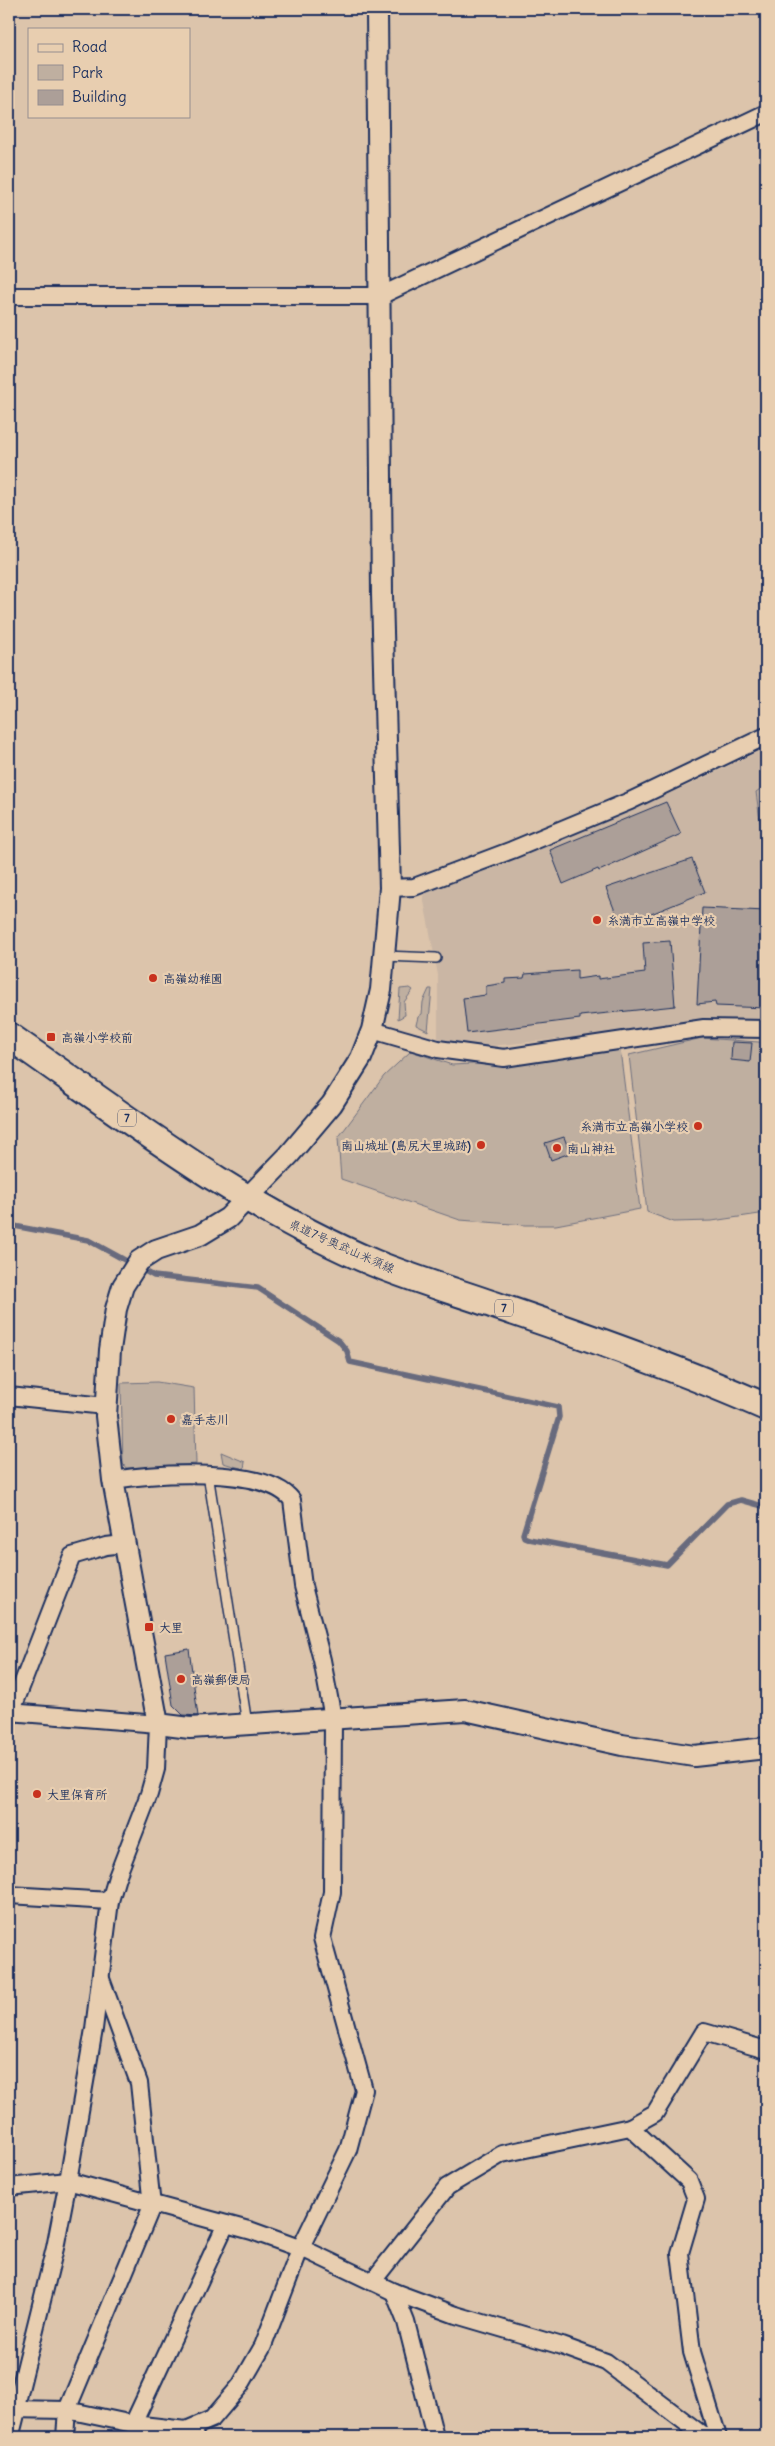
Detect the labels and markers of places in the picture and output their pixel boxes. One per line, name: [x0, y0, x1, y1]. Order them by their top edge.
place label: 糸満市立高嶺中学校: [607, 913, 715, 928]
marker: 糸満市立高嶺中学校: [591, 914, 603, 926]
place label: 高嶺幼稚園: [163, 971, 223, 986]
marker: 高嶺幼稚園: [147, 972, 159, 984]
place label: 高嶺小学校前: [61, 1030, 133, 1045]
marker: 高嶺小学校前: [45, 1031, 57, 1043]
place label: 糸満市立高嶺小学校: [580, 1119, 688, 1134]
marker: 糸満市立高嶺小学校: [692, 1120, 704, 1132]
place label: 南山城址 (島尻大里城跡): [341, 1138, 471, 1154]
marker: 南山城址 (島尻大里城跡): [475, 1139, 487, 1151]
place label: 南山神社: [567, 1141, 615, 1156]
marker: 南山神社: [551, 1142, 563, 1154]
place label: 嘉手志川: [181, 1412, 229, 1427]
marker: 嘉手志川: [165, 1413, 177, 1425]
place label: 大里: [159, 1620, 183, 1635]
marker: 大里: [143, 1621, 155, 1633]
place label: 高嶺郵便局: [191, 1672, 251, 1687]
marker: 高嶺郵便局: [175, 1673, 187, 1685]
place label: 大里保育所: [47, 1787, 108, 1802]
marker: 大里保育所: [31, 1788, 43, 1800]

